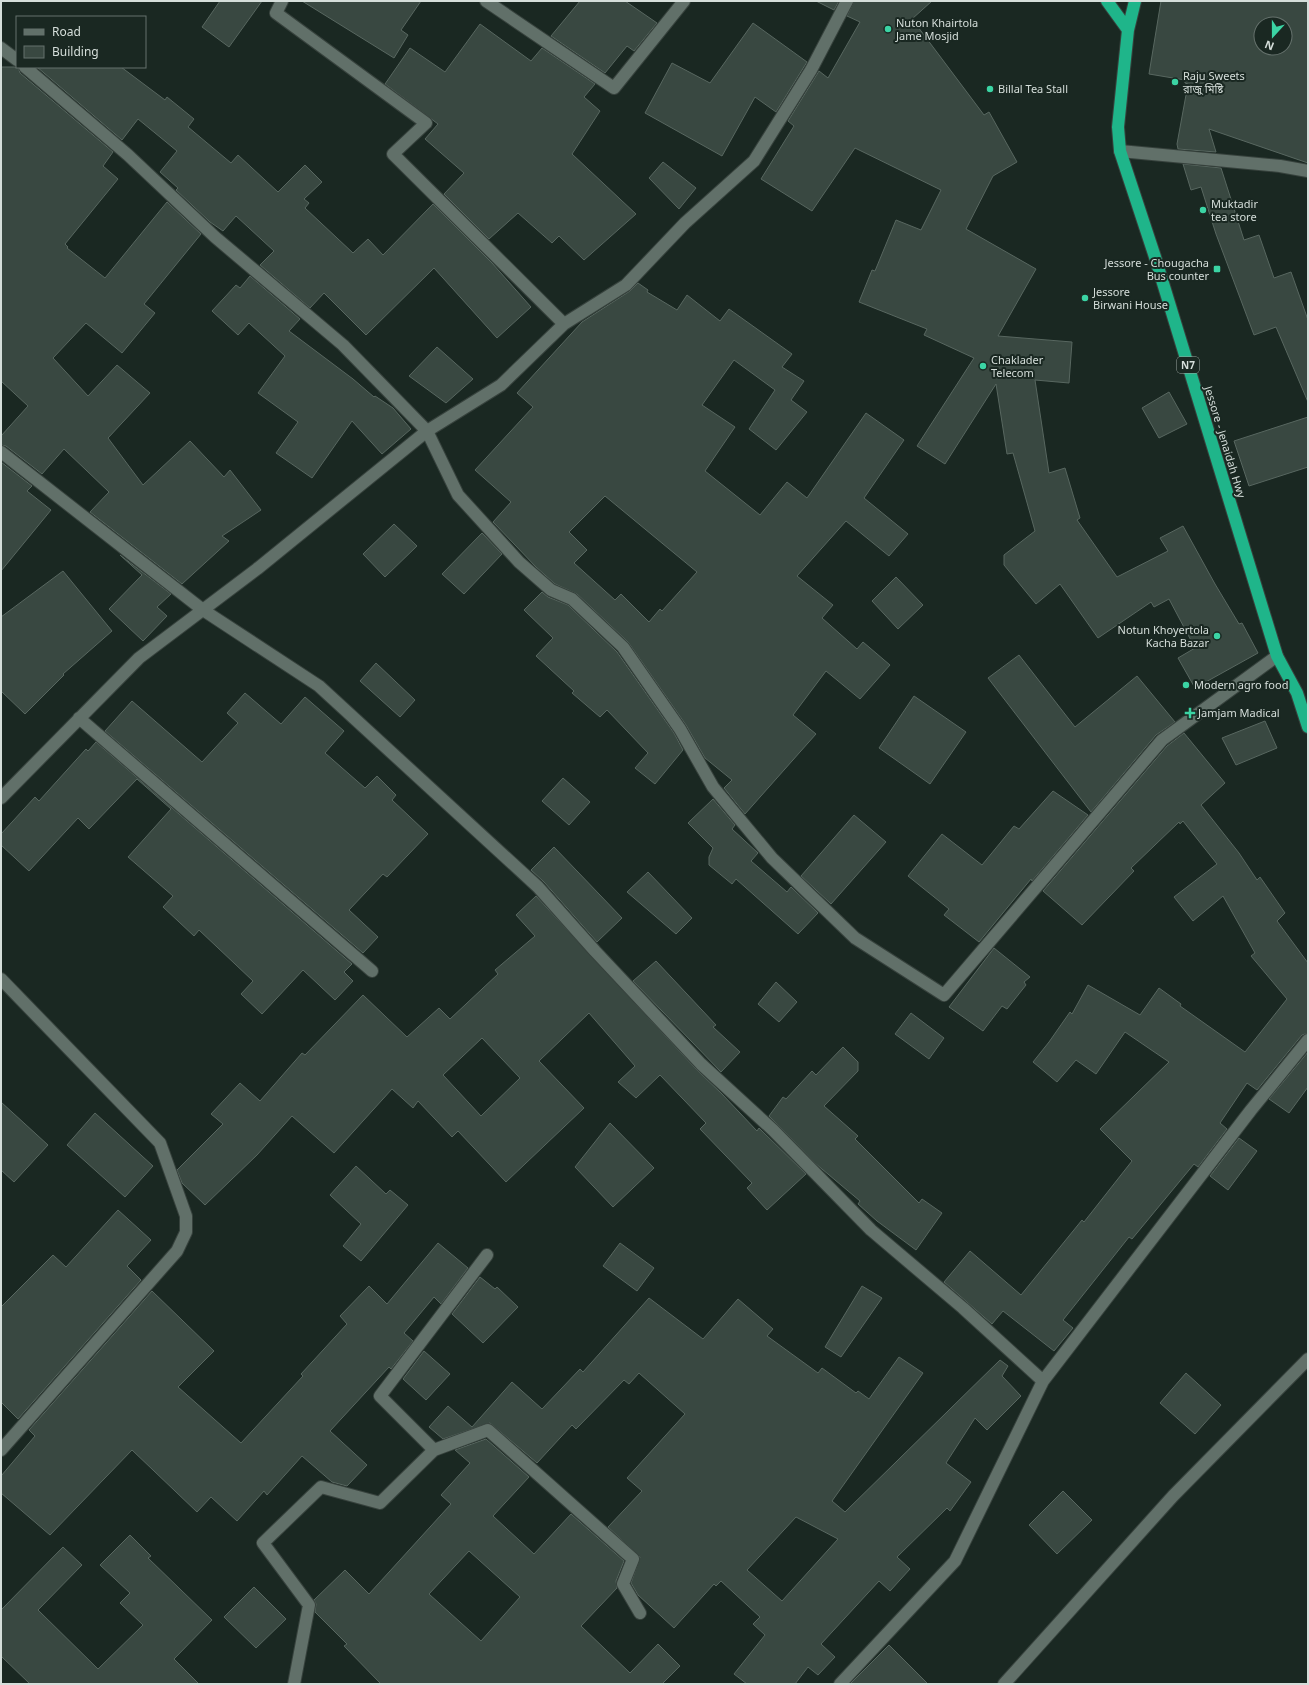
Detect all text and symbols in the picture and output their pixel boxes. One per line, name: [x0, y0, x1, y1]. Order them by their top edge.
place label: Nuton Khairtola Jame Mosjid: [895, 15, 978, 43]
legend: [16, 16, 146, 68]
north arrow: [1253, 16, 1293, 56]
text: Road: [52, 23, 81, 40]
marker: Nuton Khairtola Jame Mosjid: [883, 24, 893, 34]
text: N: [1262, 37, 1276, 54]
text: Building: [52, 43, 99, 60]
place label: Raju Sweets রাজু মিষ্টি: [1182, 68, 1245, 96]
marker: Raju Sweets রাজু মিষ্টি: [1170, 77, 1180, 87]
place label: Billal Tea Stall: [998, 81, 1068, 96]
marker: Billal Tea Stall: [985, 84, 995, 94]
place label: Muktadir tea store: [1211, 196, 1258, 224]
marker: Muktadir tea store: [1198, 205, 1208, 215]
place label: Jessore - Chougacha Bus counter: [1103, 255, 1209, 283]
marker: Jessore - Chougacha Bus counter: [1212, 264, 1222, 274]
place label: Jessore Birwani House: [1092, 284, 1168, 312]
marker: Jessore Birwani House: [1080, 293, 1090, 303]
place label: Chaklader Telecom: [991, 352, 1044, 380]
road number: N7: [1177, 357, 1199, 373]
marker: Chaklader Telecom: [978, 361, 988, 371]
street label: Jessore - Jenaidah Hwy: [1201, 383, 1250, 500]
place label: Notun Khoyertola Kacha Bazar: [1118, 622, 1209, 650]
marker: Notun Khoyertola Kacha Bazar: [1212, 631, 1222, 641]
place label: Modern agro food: [1194, 677, 1288, 692]
marker: Modern agro food: [1181, 680, 1191, 690]
place label: Jamjam Madical: [1197, 705, 1280, 720]
marker: Jamjam Madical: [1185, 708, 1195, 718]

